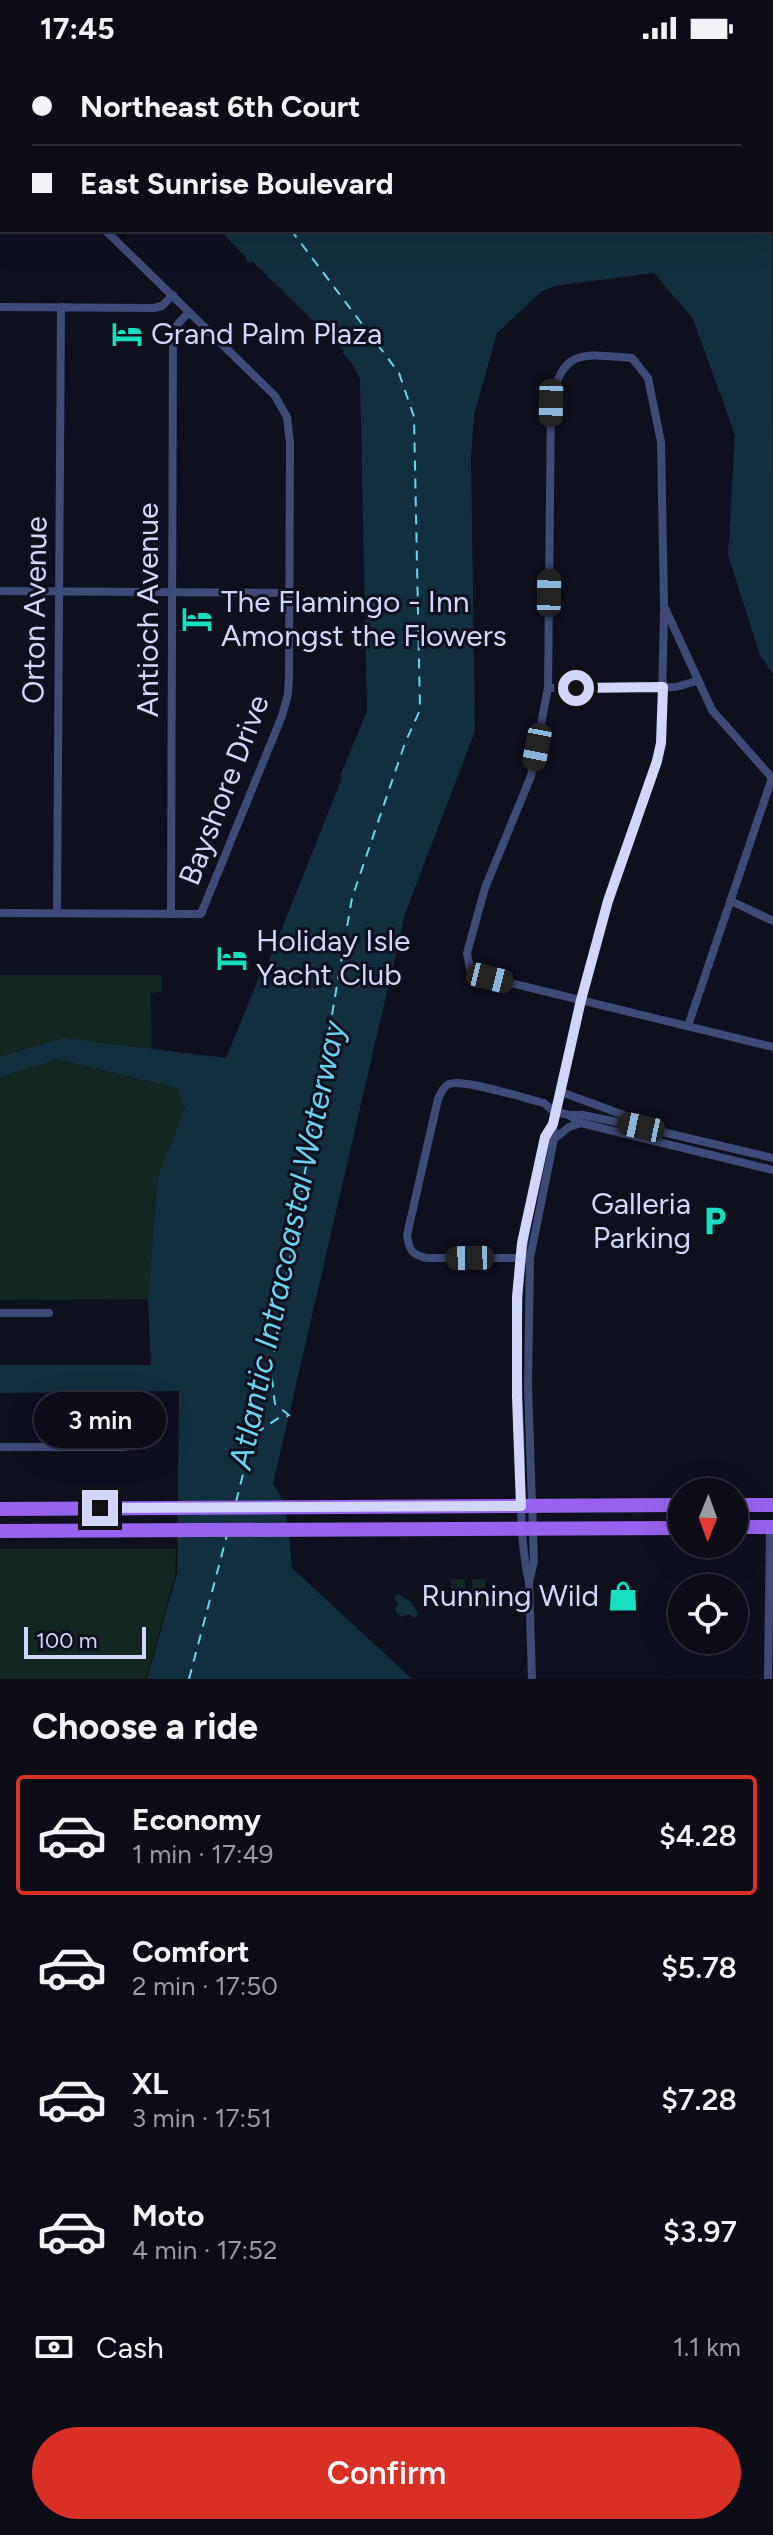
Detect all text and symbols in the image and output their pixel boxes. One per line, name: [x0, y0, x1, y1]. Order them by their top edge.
text: 17:45: [40, 10, 115, 47]
text: Northeast 6th Court: [80, 88, 360, 125]
text: East Sunrise Boulevard: [80, 165, 394, 202]
place label: Grand Palm Plaza: [151, 315, 382, 352]
hotel icon: Grand Palm Plaza: [110, 317, 144, 351]
car: [539, 379, 563, 427]
street label: Antioch Avenue: [129, 503, 166, 717]
street label: Orton Avenue: [14, 516, 55, 704]
car: [537, 569, 561, 617]
place label: The Flamingo - Inn Amongst the Flowers: [221, 583, 507, 654]
hotel icon: The Flamingo - Inn Amongst the Flowers: [180, 602, 214, 636]
route start: [558, 670, 594, 706]
street label: Bayshore Drive: [170, 690, 277, 890]
car: [521, 721, 553, 773]
place label: Holiday Isle Yacht Club: [256, 922, 410, 993]
hotel icon: Holiday Isle Yacht Club: [215, 941, 249, 975]
car: [464, 961, 516, 995]
water label: Atlantic Intracoastal Waterway: [221, 1016, 353, 1474]
car: [615, 1110, 667, 1144]
place label: Galleria Parking: [591, 1185, 691, 1256]
parking icon: Galleria Parking: [698, 1204, 732, 1238]
car: [446, 1246, 494, 1270]
callout: 3 min: [34, 1392, 166, 1448]
text: 3 min: [68, 1404, 132, 1436]
north arrow: [668, 1478, 748, 1558]
map controls: [668, 1478, 748, 1654]
route end: [82, 1490, 118, 1526]
button: locate: [668, 1574, 748, 1654]
place label: Running Wild: [421, 1577, 599, 1614]
shop icon: Running Wild: [606, 1579, 640, 1613]
scale bar: [24, 1623, 146, 1659]
text: 100 m: [36, 1627, 97, 1654]
text: Choose a ride: [32, 1705, 258, 1748]
icon: car: [36, 1799, 108, 1871]
text: Economy: [132, 1801, 261, 1838]
text: $4.28: [659, 1817, 737, 1854]
text: 1 min · 17:49: [132, 1838, 273, 1870]
icon: car: [36, 1931, 108, 2003]
text: Comfort: [132, 1933, 250, 1970]
text: $5.78: [661, 1949, 737, 1986]
text: 2 min · 17:50: [132, 1970, 278, 2002]
icon: car: [36, 2063, 108, 2135]
text: XL: [132, 2065, 168, 2102]
text: $7.28: [661, 2081, 737, 2118]
text: 3 min · 17:51: [132, 2102, 272, 2134]
icon: car: [36, 2195, 108, 2267]
text: Moto: [132, 2197, 204, 2234]
text: $3.97: [663, 2213, 737, 2250]
text: 4 min · 17:52: [132, 2234, 277, 2266]
icon: cash: [32, 2325, 76, 2369]
text: Cash: [96, 2329, 164, 2366]
text: 1.1 km: [673, 2331, 741, 2363]
button: Confirm: [32, 2427, 741, 2519]

